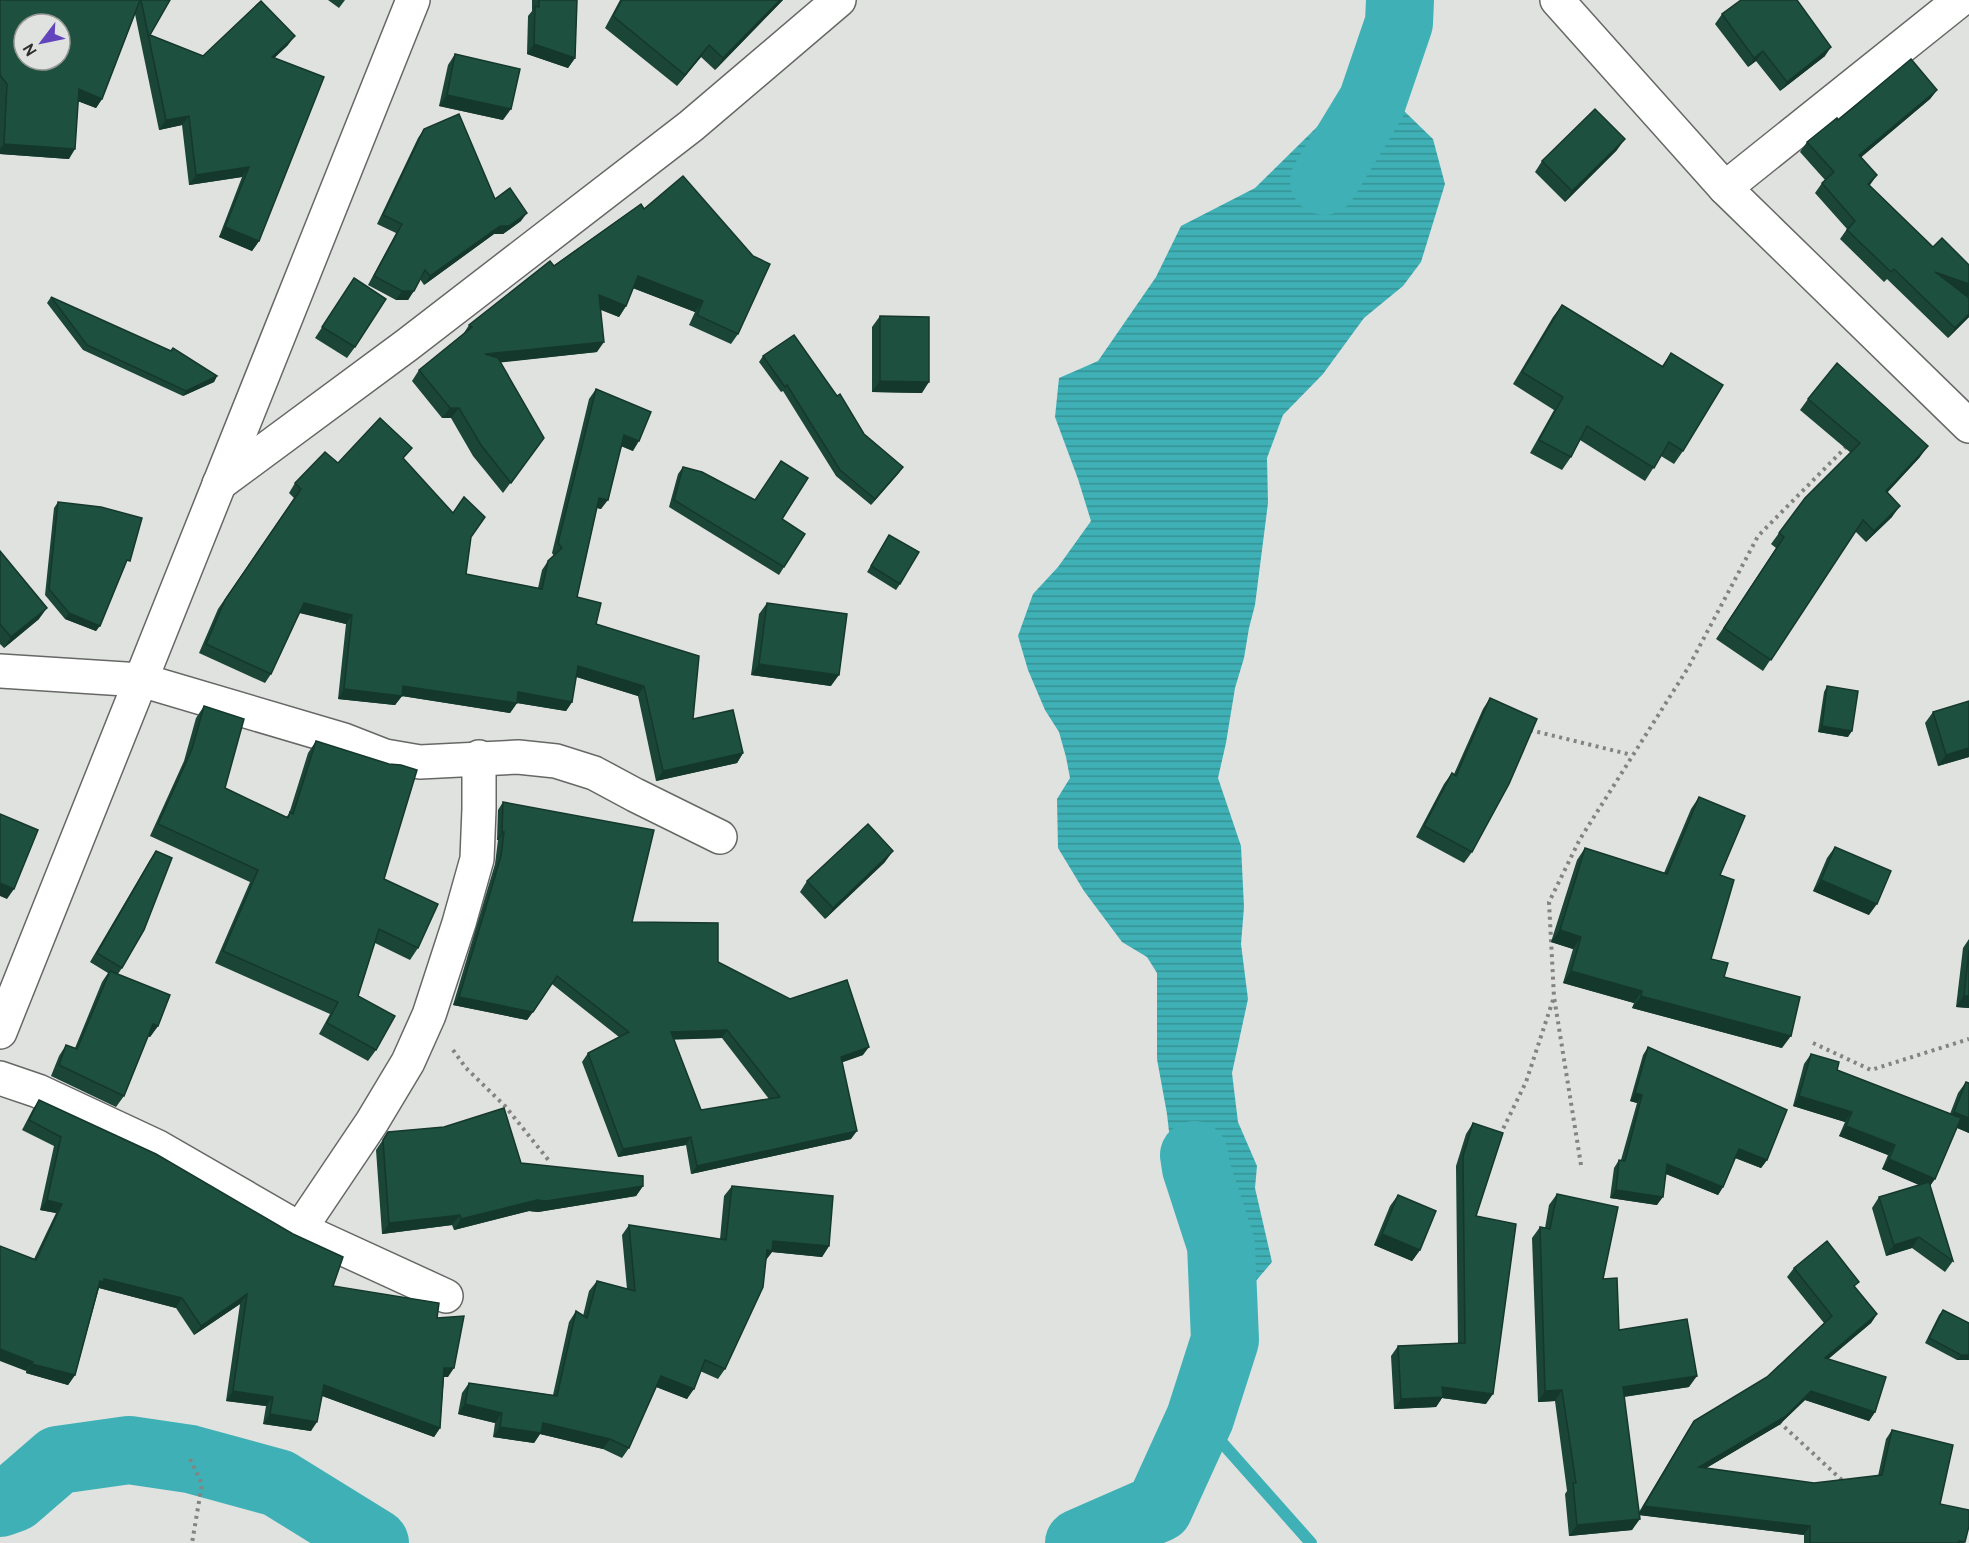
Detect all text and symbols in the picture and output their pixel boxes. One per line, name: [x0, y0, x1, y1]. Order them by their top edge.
north arrow: [12, 12, 72, 72]
text: N: [19, 39, 43, 59]

